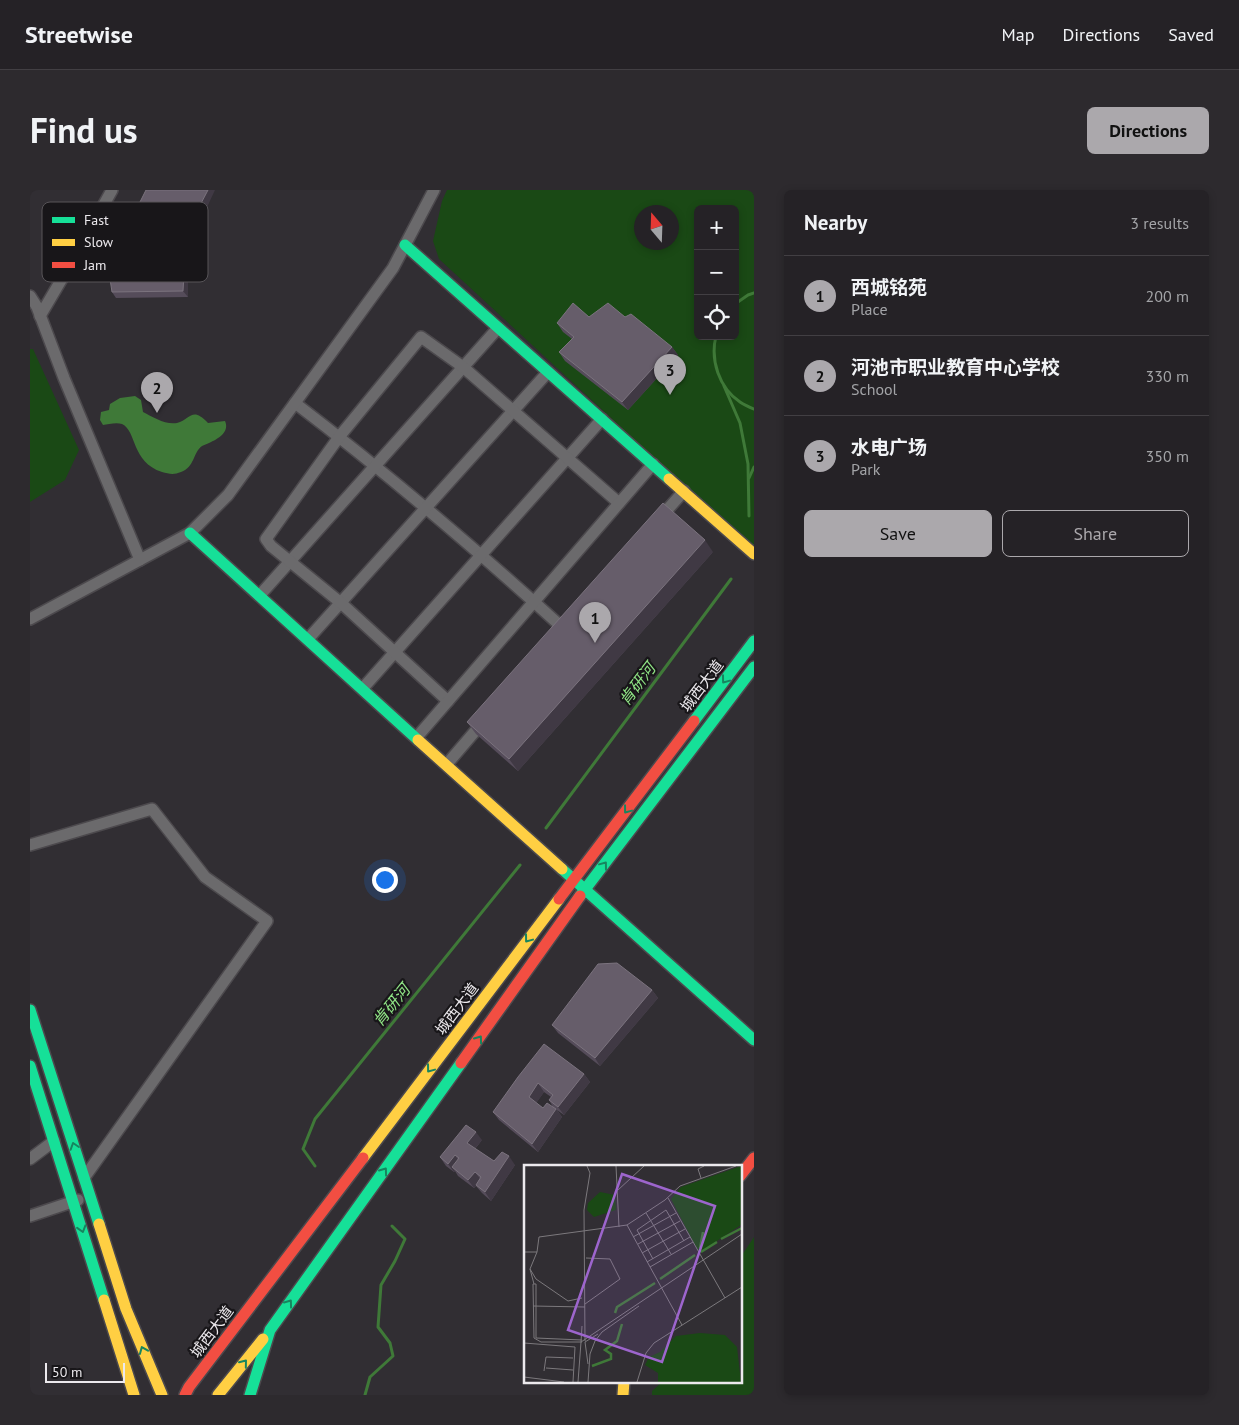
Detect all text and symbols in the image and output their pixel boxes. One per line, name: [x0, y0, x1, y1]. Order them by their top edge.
text: Streetwise: [25, 19, 133, 50]
text: Map: [1002, 23, 1034, 46]
text: Directions: [1062, 23, 1140, 46]
text: Saved: [1168, 23, 1214, 46]
text: Find us: [30, 107, 138, 153]
button: Directions: [1087, 107, 1209, 154]
legend: [42, 202, 208, 282]
north arrow: [634, 205, 679, 250]
map controls: [694, 205, 739, 340]
button: +: [694, 205, 739, 250]
text: Nearby: [804, 209, 867, 236]
text: Fast: [84, 211, 109, 229]
text: 3 results: [1130, 213, 1189, 233]
text: Slow: [84, 233, 114, 251]
button: −: [694, 250, 739, 295]
text: Jam: [83, 256, 106, 274]
text: 西城铭苑: [851, 275, 927, 299]
text: 1: [815, 286, 825, 306]
text: 200 m: [1146, 286, 1189, 306]
button: locate: [694, 295, 739, 340]
text: Place: [851, 299, 888, 319]
pin: 3: [654, 354, 686, 395]
text: 河池市职业教育中心学校: [851, 355, 1060, 379]
text: 2: [815, 366, 825, 386]
text: 330 m: [1146, 366, 1189, 386]
pin: 2: [141, 372, 173, 413]
text: School: [851, 379, 897, 399]
text: 水电广场: [851, 435, 927, 459]
text: 3: [815, 446, 825, 466]
text: 350 m: [1146, 446, 1189, 466]
text: Park: [851, 459, 880, 479]
button: Save: [804, 510, 992, 557]
button: Share: [1002, 510, 1189, 557]
pin: 1: [579, 602, 611, 643]
water label: 肯研河: [615, 656, 661, 709]
street label: 城西大道: [676, 656, 727, 715]
one-way arrow: [722, 674, 730, 683]
one-way arrow: [624, 804, 632, 813]
one-way arrow: [599, 861, 608, 870]
your location: [372, 867, 398, 893]
one-way arrow: [526, 933, 534, 942]
water label: 肯研河: [368, 978, 416, 1030]
street label: 城西大道: [431, 979, 482, 1038]
one-way arrow: [473, 1036, 481, 1045]
one-way arrow: [427, 1063, 436, 1073]
one-way arrow: [70, 1143, 80, 1151]
inset map: [524, 1165, 742, 1382]
one-way arrow: [378, 1167, 387, 1177]
one-way arrow: [77, 1225, 87, 1233]
one-way arrow: [284, 1300, 292, 1309]
street label: 城西大道: [186, 1302, 237, 1361]
one-way arrow: [139, 1346, 149, 1355]
one-way arrow: [238, 1359, 247, 1368]
scale bar: [45, 1360, 125, 1383]
text: 50 m: [52, 1363, 82, 1381]

